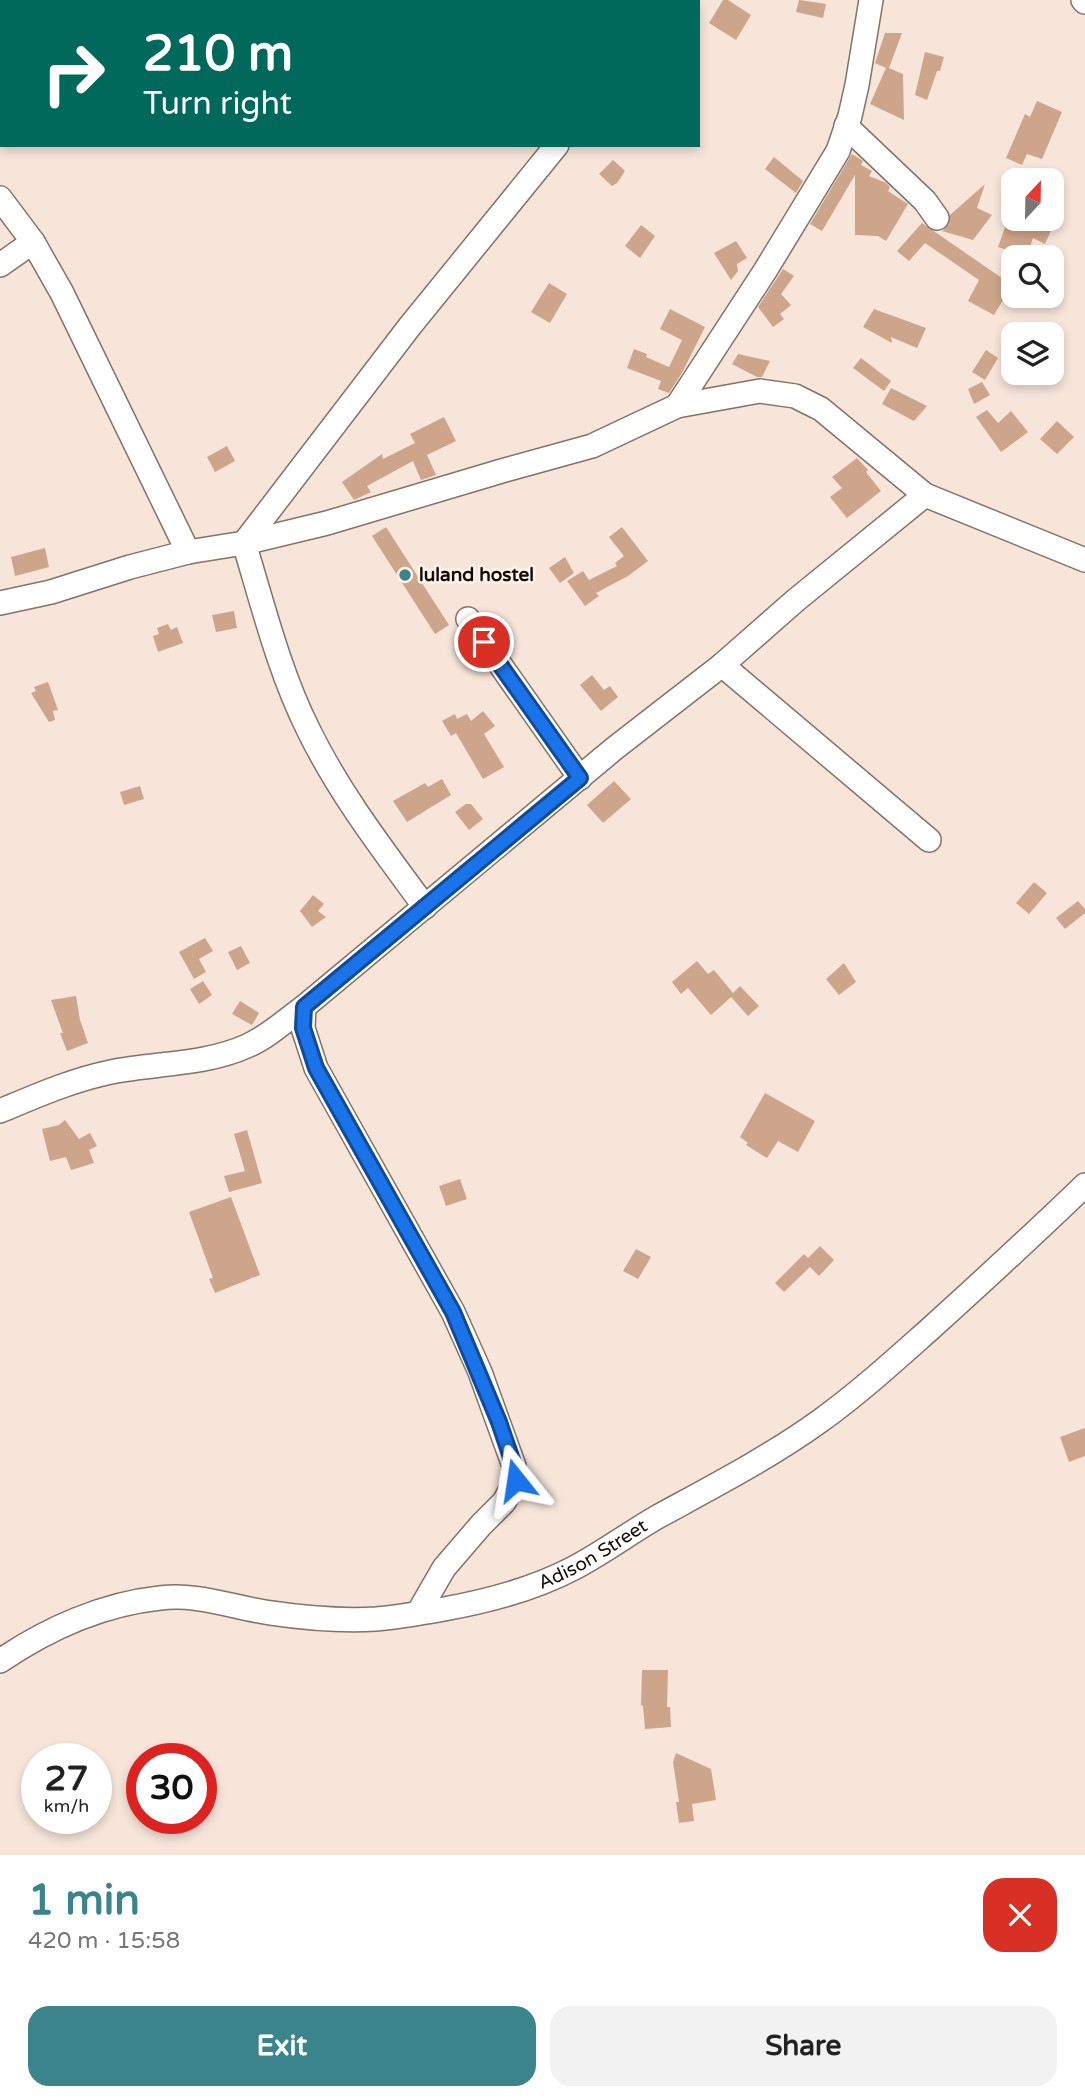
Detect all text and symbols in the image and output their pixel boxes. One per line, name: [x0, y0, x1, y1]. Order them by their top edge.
text: 210 m: [143, 25, 293, 84]
icon: right: [28, 28, 119, 119]
text: Turn right: [143, 85, 292, 123]
north arrow: [1001, 168, 1064, 231]
map controls: [1001, 168, 1064, 385]
button: search: [1001, 245, 1064, 308]
button: layers: [1001, 322, 1064, 385]
place label: luland hostel: [419, 564, 534, 586]
marker: luland hostel: [397, 567, 413, 583]
pin: [454, 612, 514, 672]
icon: arrive: [465, 623, 503, 661]
position arrow: [479, 1443, 553, 1517]
street label: Adison Street: [535, 1515, 651, 1594]
speed limit sign: 30: [126, 1743, 217, 1834]
text: 27: [45, 1758, 88, 1800]
text: km/h: [44, 1795, 89, 1817]
text: 1 min: [28, 1875, 140, 1926]
button: close: [983, 1878, 1057, 1952]
text: 420 m · 15:58: [28, 1927, 180, 1955]
button: Exit: [28, 2006, 536, 2086]
button: Share: [550, 2006, 1057, 2086]

